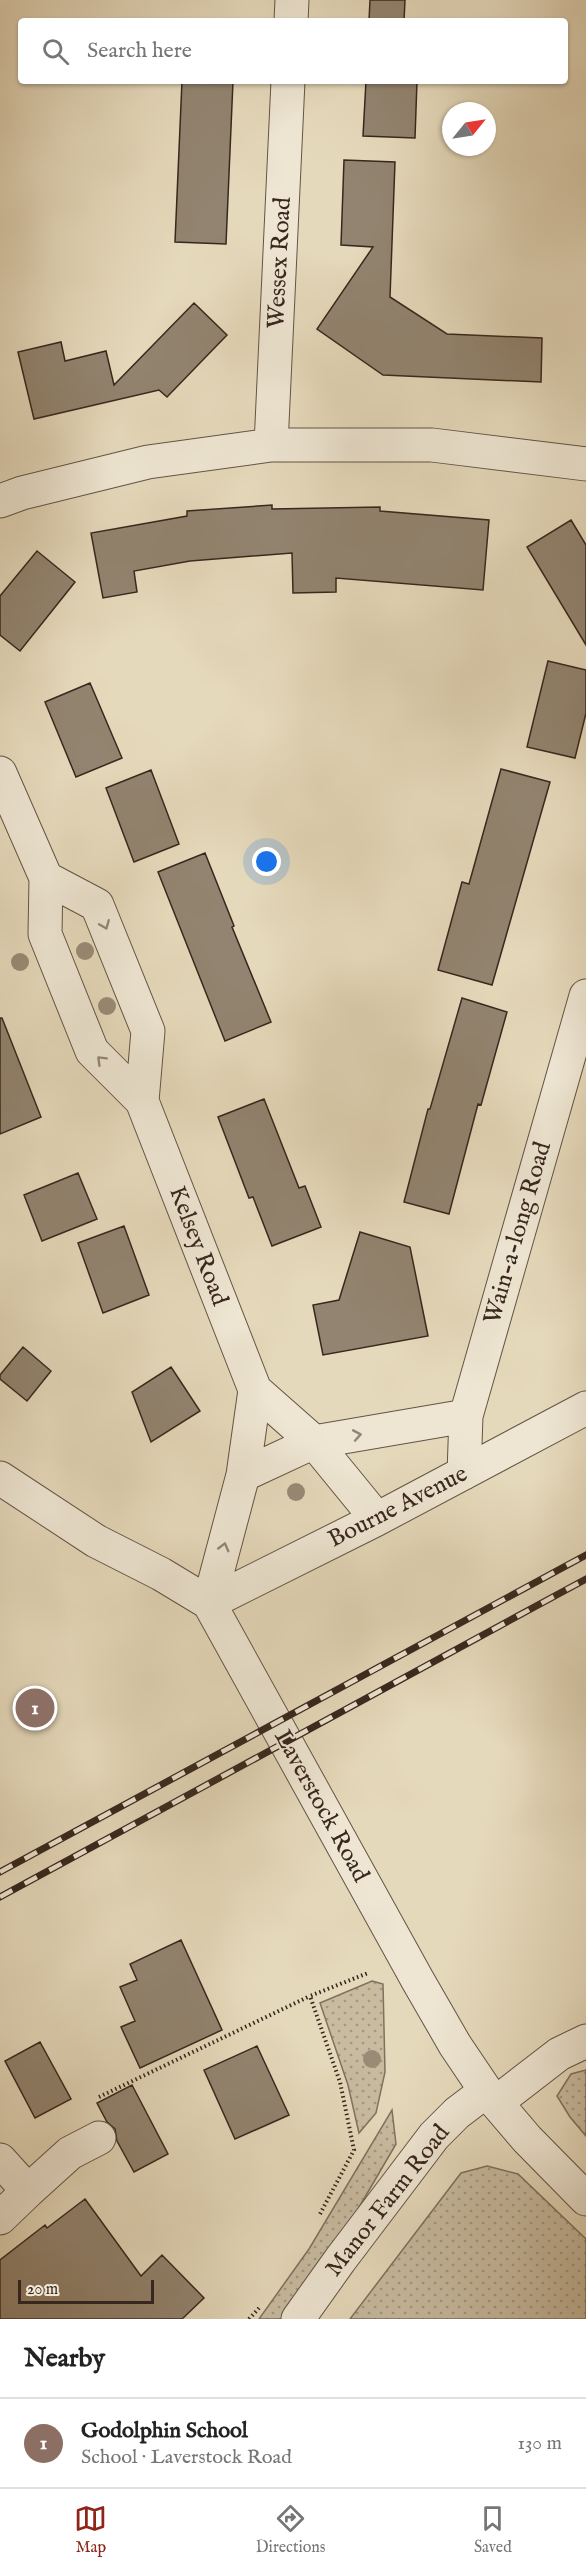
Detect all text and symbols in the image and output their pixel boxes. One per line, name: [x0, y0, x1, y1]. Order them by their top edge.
search box: [18, 18, 568, 84]
icon: search: [39, 35, 72, 68]
text: Search here: [87, 37, 192, 65]
north arrow: [442, 102, 496, 156]
street label: Wessex Road: [261, 196, 299, 330]
your location: [252, 847, 281, 876]
one-way arrow: [98, 919, 110, 930]
one-way arrow: [97, 1056, 108, 1067]
street label: Wain-a-long Road: [477, 1138, 559, 1328]
street label: Kelsey Road: [161, 1182, 235, 1310]
one-way arrow: [351, 1429, 361, 1442]
street label: Bourne Avenue: [323, 1459, 473, 1555]
one-way arrow: [217, 1542, 230, 1552]
pin: 1: [15, 1686, 54, 1730]
street label: Laverstock Road: [266, 1724, 376, 1888]
street label: Manor Farm Road: [319, 2119, 457, 2283]
scale bar: [18, 2277, 154, 2304]
text: 20 m: [27, 2280, 58, 2300]
text: Nearby: [24, 2342, 105, 2375]
text: Godolphin School: [81, 2417, 248, 2445]
text: 1: [40, 2431, 47, 2456]
text: 130 m: [517, 2431, 562, 2456]
text: School · Laverstock Road: [81, 2445, 292, 2470]
tab: Map: [74, 2502, 107, 2558]
tab: Directions: [256, 2502, 325, 2558]
tab: Saved: [474, 2502, 512, 2558]

